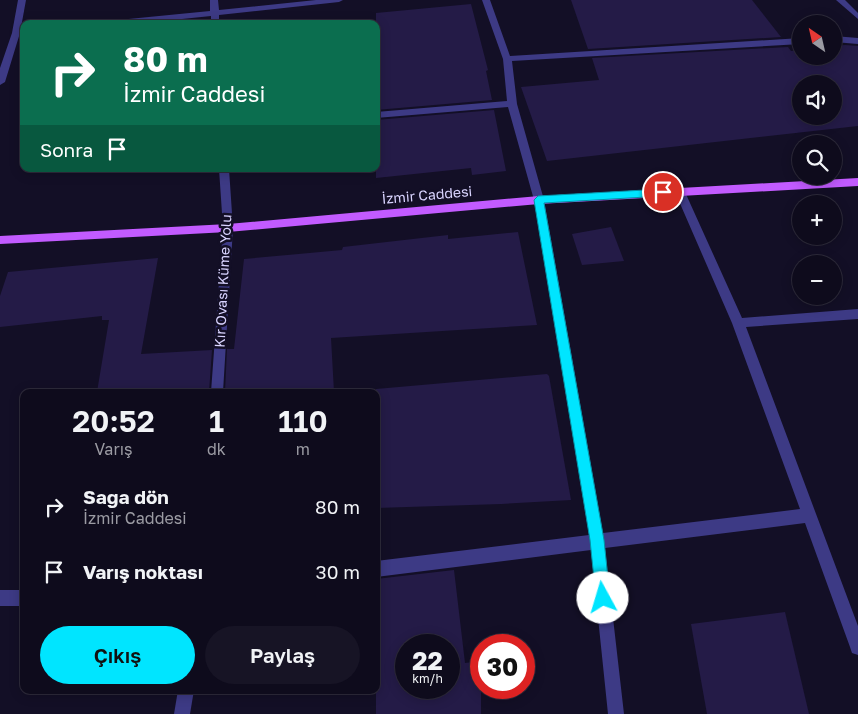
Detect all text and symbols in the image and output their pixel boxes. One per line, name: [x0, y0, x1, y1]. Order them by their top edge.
north arrow: [792, 15, 842, 65]
map controls: [792, 15, 842, 305]
text: 80 m: [123, 38, 208, 80]
icon: right: [40, 40, 105, 105]
button: sound: [792, 75, 842, 125]
text: İzmir Caddesi: [123, 80, 265, 107]
icon: arrive: [103, 135, 131, 163]
button: search: [792, 135, 842, 185]
text: Sonra: [40, 138, 93, 161]
pin: [642, 171, 684, 213]
icon: arrive: [649, 178, 677, 206]
street label: İzmir Caddesi: [381, 182, 473, 207]
button: +: [792, 195, 842, 245]
street label: Kır Ovası Küme Yolu: [211, 214, 234, 348]
button: −: [792, 255, 842, 305]
text: 20:52: [72, 403, 155, 439]
text: 1: [209, 403, 224, 439]
text: 110: [278, 403, 328, 439]
text: Varış: [95, 439, 132, 459]
text: dk: [207, 439, 226, 459]
text: m: [296, 439, 310, 459]
text: Sağa dön: [83, 485, 169, 508]
icon: right: [40, 493, 68, 521]
text: 80 m: [315, 495, 360, 518]
text: İzmir Caddesi: [83, 508, 187, 528]
icon: arrive: [40, 558, 68, 586]
text: Varış noktası: [83, 560, 203, 583]
text: 30 m: [316, 560, 360, 583]
position arrow: [576, 571, 628, 623]
button: Çıkış: [40, 626, 195, 684]
button: Paylaş: [205, 626, 360, 684]
speed limit sign: 30: [470, 634, 535, 699]
text: 22: [412, 645, 443, 676]
text: km/h: [412, 671, 443, 686]

